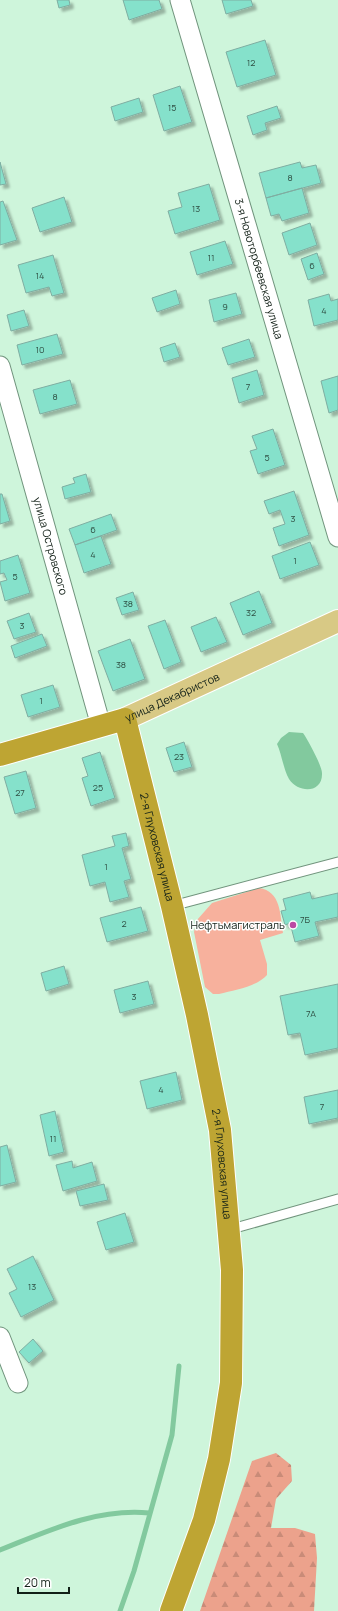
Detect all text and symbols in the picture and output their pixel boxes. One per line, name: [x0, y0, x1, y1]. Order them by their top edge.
house number: 12: [247, 56, 255, 69]
house number: 15: [168, 101, 176, 114]
house number: 8: [287, 171, 293, 184]
street label: 3-я Новоторбеевская улица: [232, 196, 287, 341]
house number: 13: [192, 202, 200, 215]
house number: 11: [207, 251, 215, 264]
house number: 6: [309, 259, 315, 272]
house number: 14: [36, 269, 44, 282]
house number: 9: [222, 300, 228, 313]
house number: 4: [321, 304, 327, 317]
house number: 10: [36, 343, 45, 356]
house number: 7: [246, 380, 251, 393]
house number: 8: [52, 390, 58, 403]
house number: 5: [264, 451, 270, 464]
street label: улица Островского: [30, 495, 72, 597]
house number: 3: [291, 512, 296, 525]
house number: 6: [90, 523, 96, 536]
house number: 4: [90, 548, 96, 561]
house number: 1: [293, 554, 297, 567]
house number: 5: [12, 570, 18, 583]
house number: 38: [123, 597, 133, 610]
house number: 32: [246, 606, 256, 619]
house number: 3: [20, 619, 25, 632]
house number: 38: [116, 658, 126, 671]
street label: улица Декабристов: [122, 669, 222, 725]
house number: 1: [39, 694, 43, 707]
house number: 23: [174, 750, 184, 763]
house number: 25: [93, 781, 103, 794]
house number: 27: [15, 786, 25, 799]
street label: 2-я Глуховская улица: [137, 791, 178, 903]
house number: 1: [104, 860, 108, 873]
house number: 7Б: [300, 913, 311, 926]
house number: 2: [121, 917, 127, 930]
place label: Нефтьмагистраль: [190, 917, 285, 932]
marker: Нефтьмагистраль: [288, 920, 298, 930]
house number: 3: [132, 990, 137, 1003]
house number: 7А: [306, 1007, 316, 1020]
house number: 4: [158, 1083, 164, 1096]
house number: 7: [320, 1100, 325, 1113]
street label: 2-я Глуховская улица: [209, 1107, 236, 1220]
house number: 11: [49, 1132, 57, 1145]
house number: 13: [28, 1280, 36, 1293]
scale bar: [18, 1569, 69, 1595]
text: 20 m: [24, 1574, 51, 1591]

